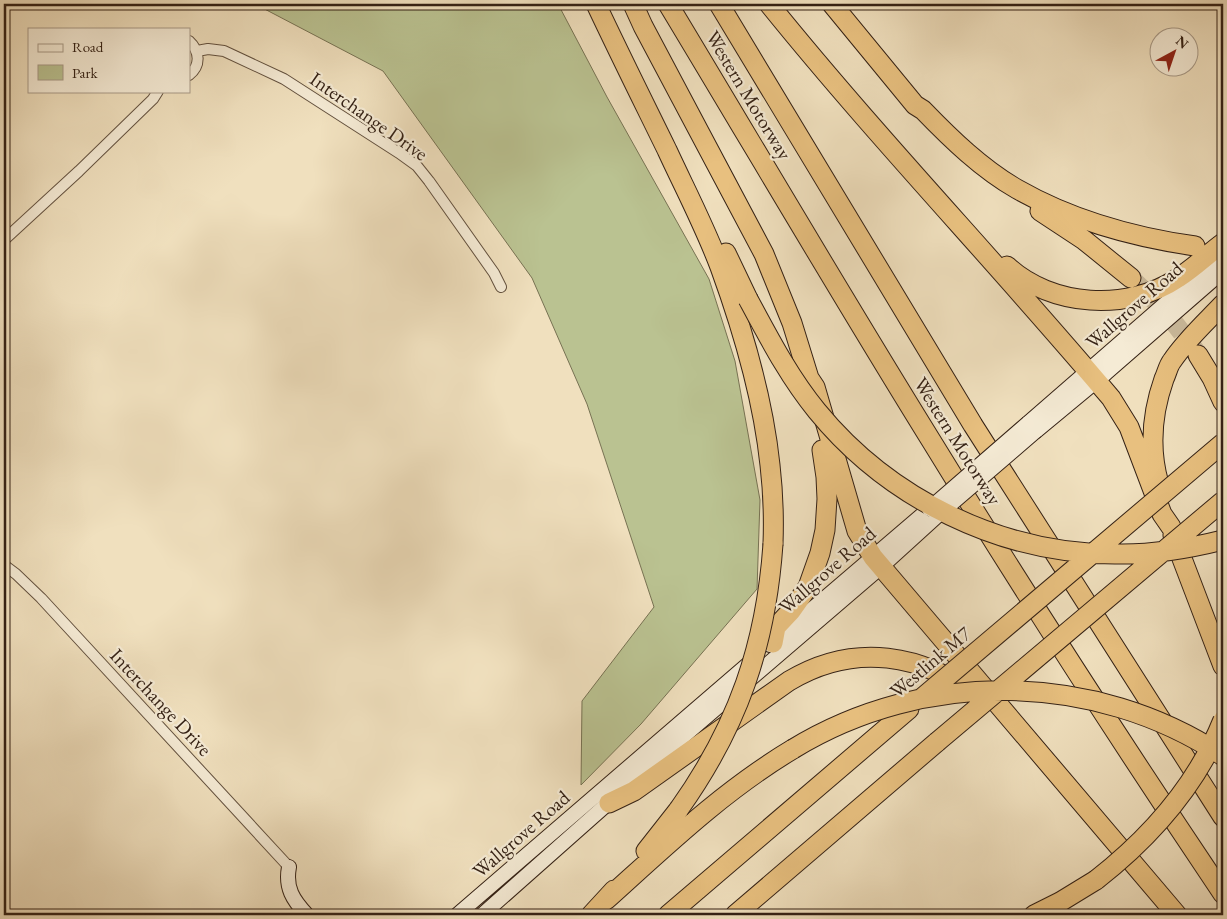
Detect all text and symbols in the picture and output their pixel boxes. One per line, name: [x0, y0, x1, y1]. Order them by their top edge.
street label: Western Motorway: [700, 26, 798, 165]
legend: [28, 28, 190, 92]
north arrow: [1150, 28, 1200, 78]
text: N: [1172, 32, 1193, 53]
text: Road: [72, 37, 104, 56]
text: Park: [72, 63, 99, 82]
street label: Interchange Drive: [305, 66, 433, 166]
street label: Wallgrove Road: [1080, 255, 1189, 354]
street label: Western Motorway: [908, 372, 1008, 510]
street label: Wallgrove Road: [773, 520, 882, 619]
street label: Westlink M7: [884, 620, 976, 703]
street label: Interchange Drive: [104, 643, 218, 762]
street label: Wallgrove Road: [467, 784, 576, 883]

